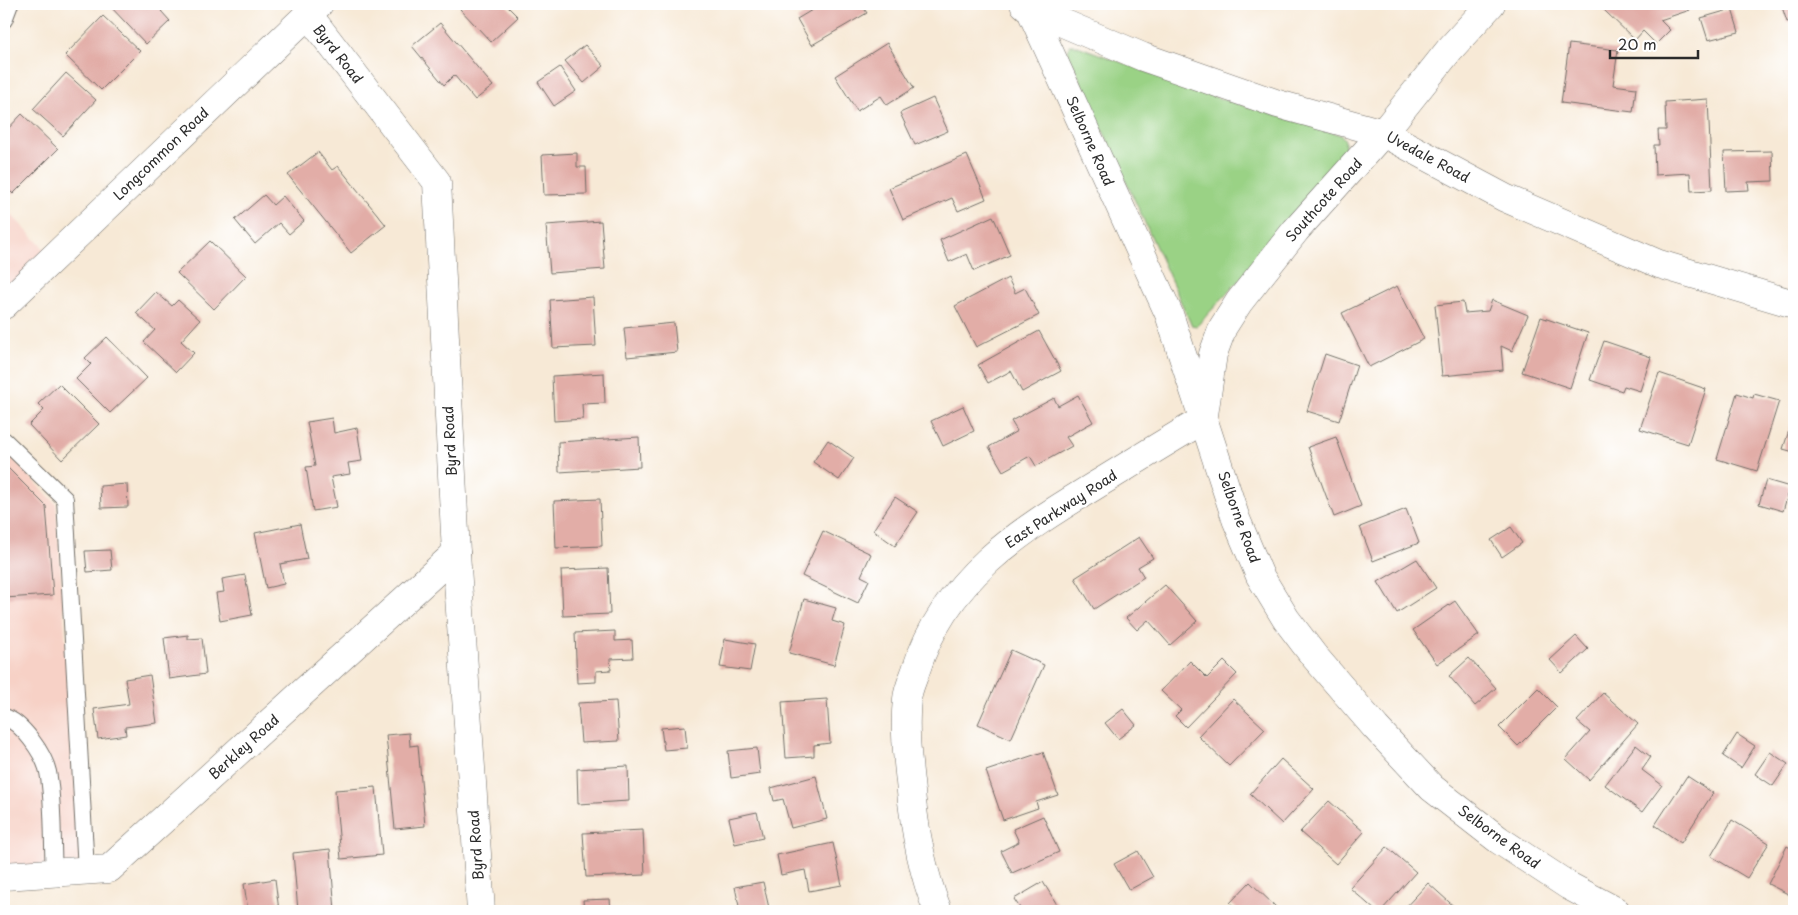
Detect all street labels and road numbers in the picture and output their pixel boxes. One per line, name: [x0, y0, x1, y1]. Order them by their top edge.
street label: Byrd Road: [309, 20, 368, 88]
street label: Selborne Road: [1061, 92, 1120, 189]
street label: Longcommon Road: [108, 102, 213, 205]
street label: Uvedale Road: [1383, 126, 1474, 187]
street label: Southcote Road: [1280, 153, 1367, 246]
street label: Byrd Road: [437, 405, 462, 477]
street label: East Parkway Road: [1000, 464, 1121, 553]
street label: Selborne Road: [1213, 468, 1266, 566]
street label: Berkley Road: [204, 709, 284, 784]
street label: Selborne Road: [1454, 800, 1545, 874]
street label: Byrd Road: [463, 809, 488, 881]

